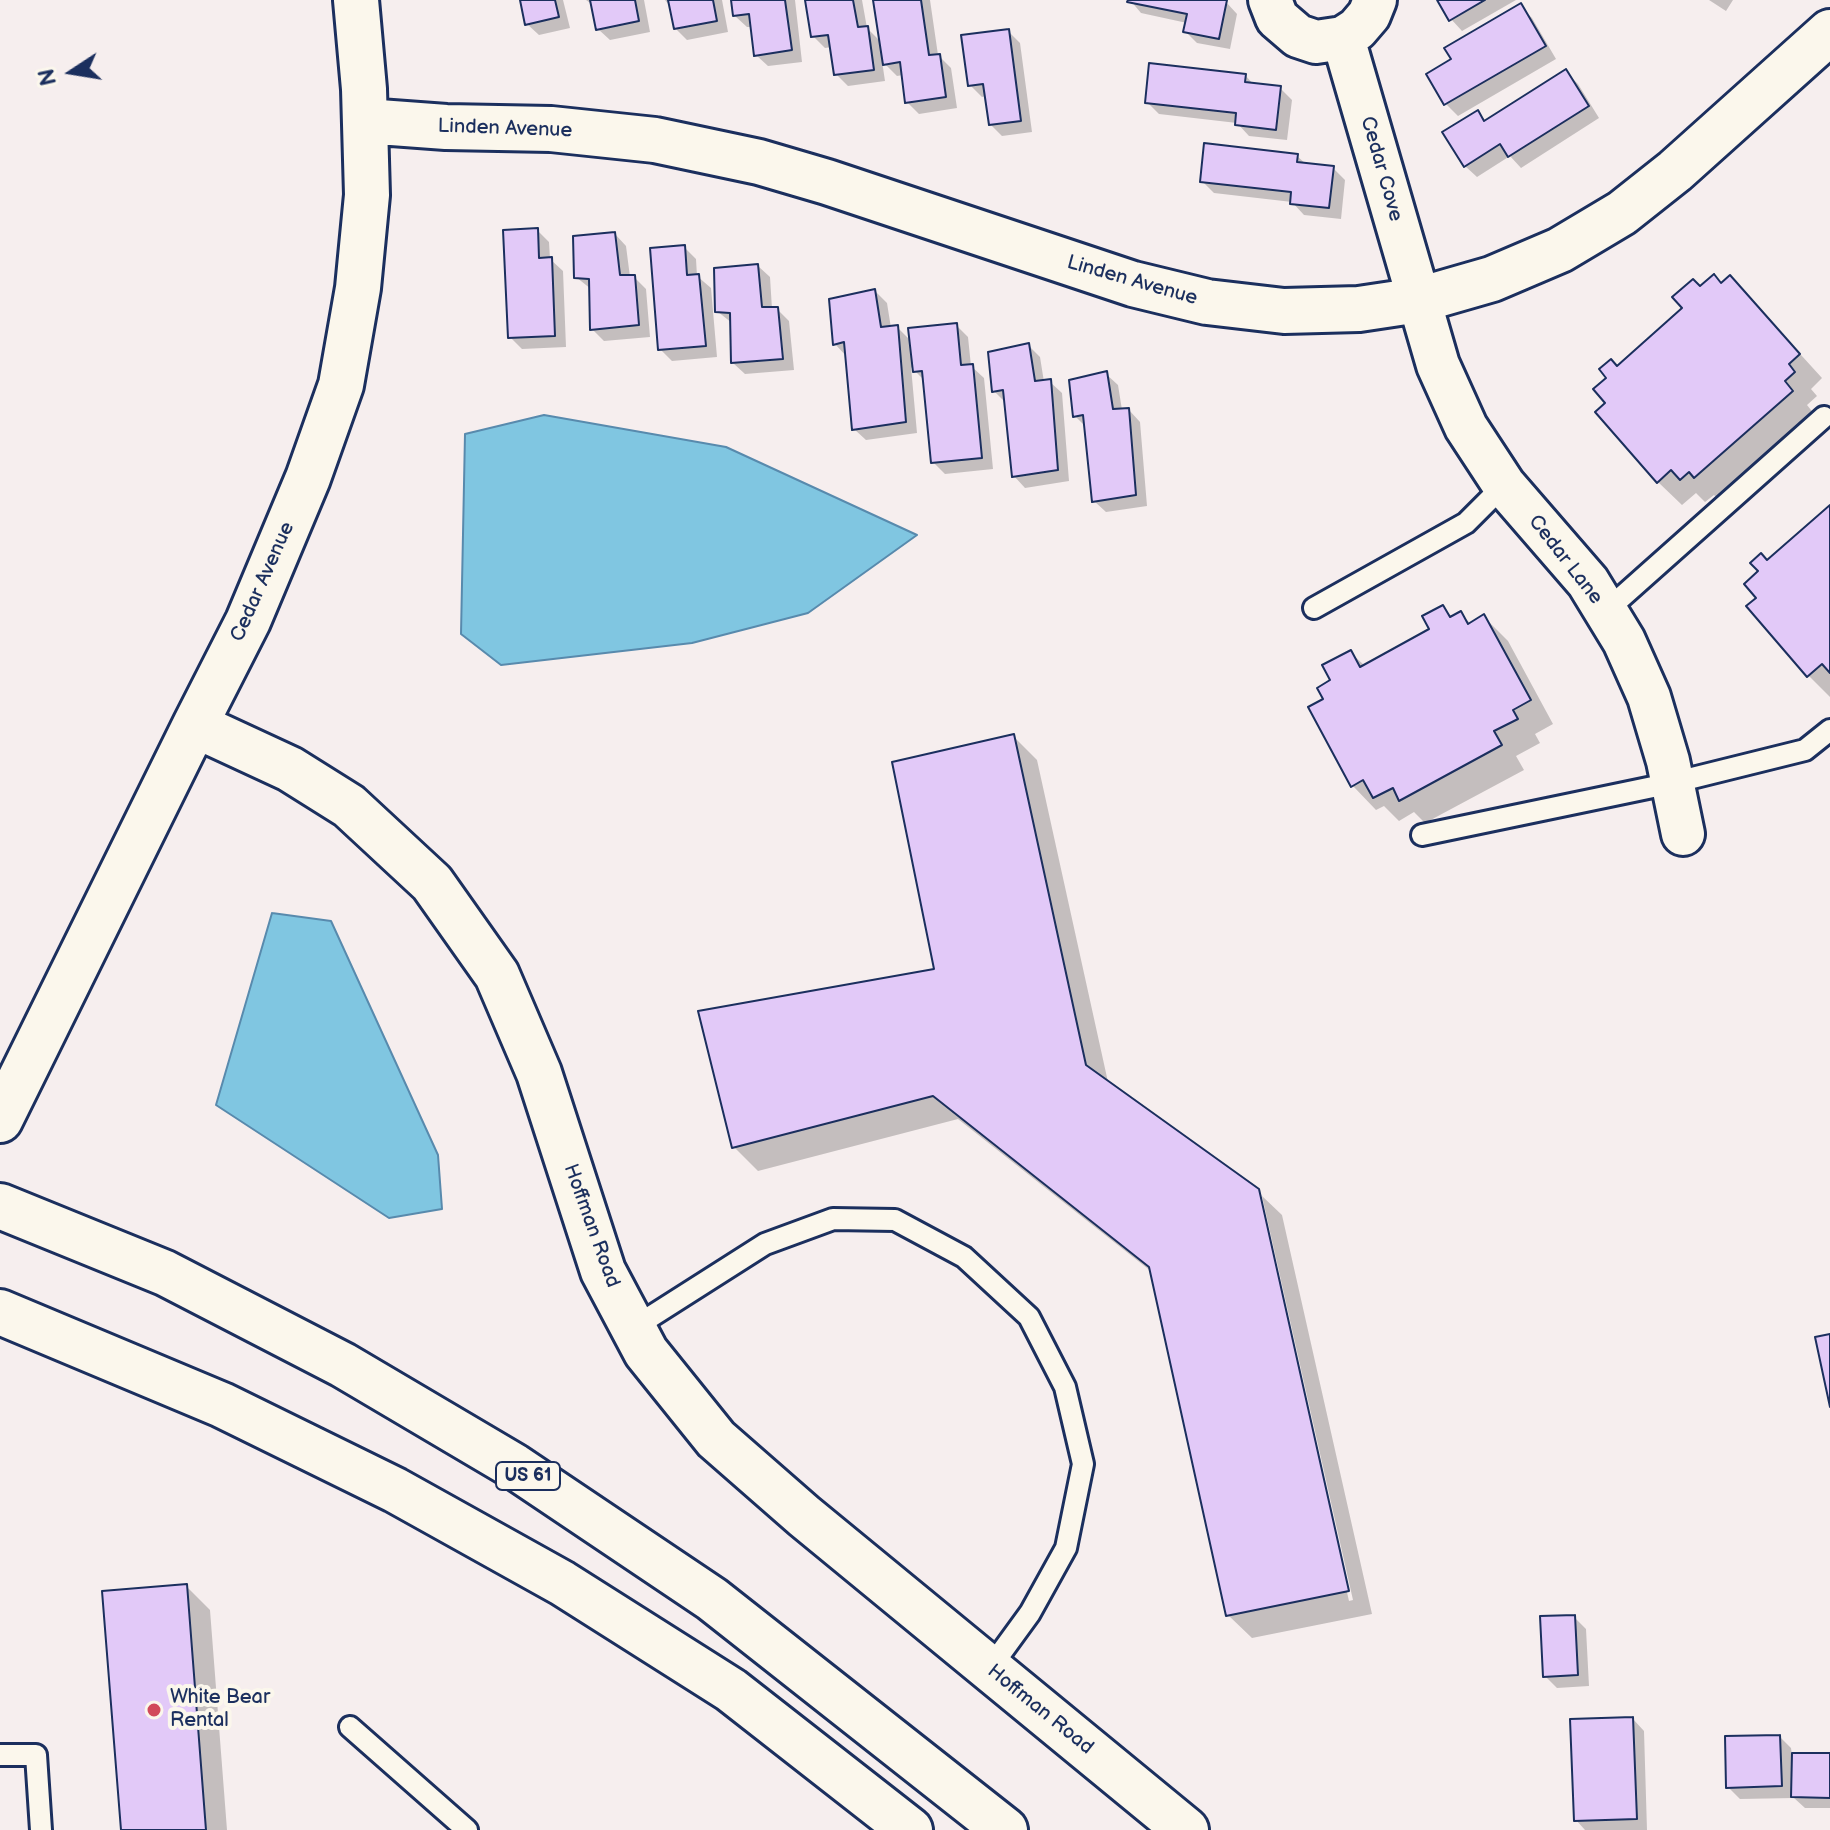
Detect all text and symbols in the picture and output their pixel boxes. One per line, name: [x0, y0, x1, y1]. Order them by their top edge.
north arrow: [32, 32, 112, 112]
text: N: [33, 66, 63, 88]
street label: Cedar Cove: [1355, 114, 1407, 224]
street label: Linden Avenue: [437, 115, 573, 143]
street label: Linden Avenue: [1064, 251, 1200, 311]
street label: Cedar Lane: [1523, 511, 1607, 609]
street label: Cedar Avenue: [226, 518, 300, 646]
street label: Hoffman Road: [558, 1161, 624, 1291]
road number: US 61: [496, 1462, 560, 1490]
street label: Hoffman Road: [982, 1660, 1098, 1760]
place label: White Bear Rental: [170, 1686, 270, 1733]
marker: White Bear Rental: [145, 1701, 163, 1719]

